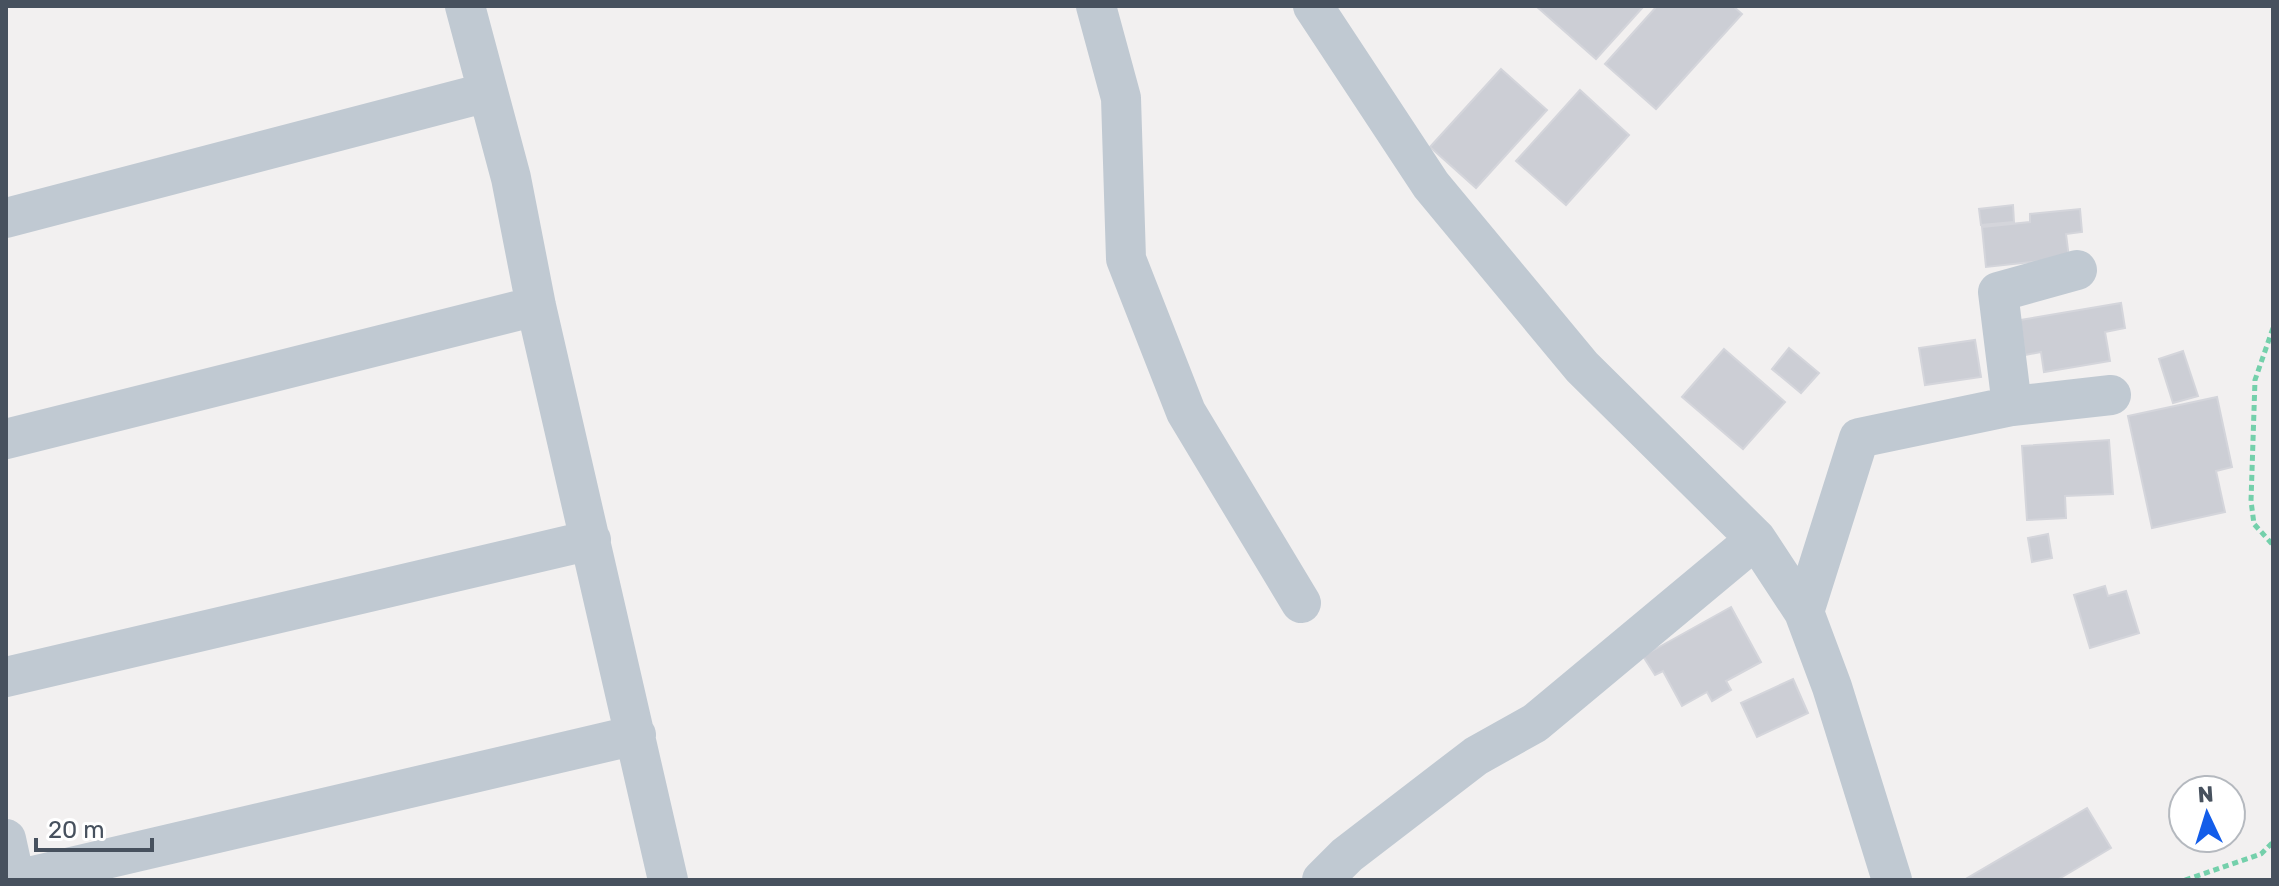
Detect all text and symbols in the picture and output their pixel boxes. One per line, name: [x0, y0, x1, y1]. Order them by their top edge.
north arrow: [2167, 774, 2247, 854]
text: N: [2197, 781, 2214, 809]
scale bar: [36, 802, 152, 852]
text: 20 m: [48, 816, 105, 844]

